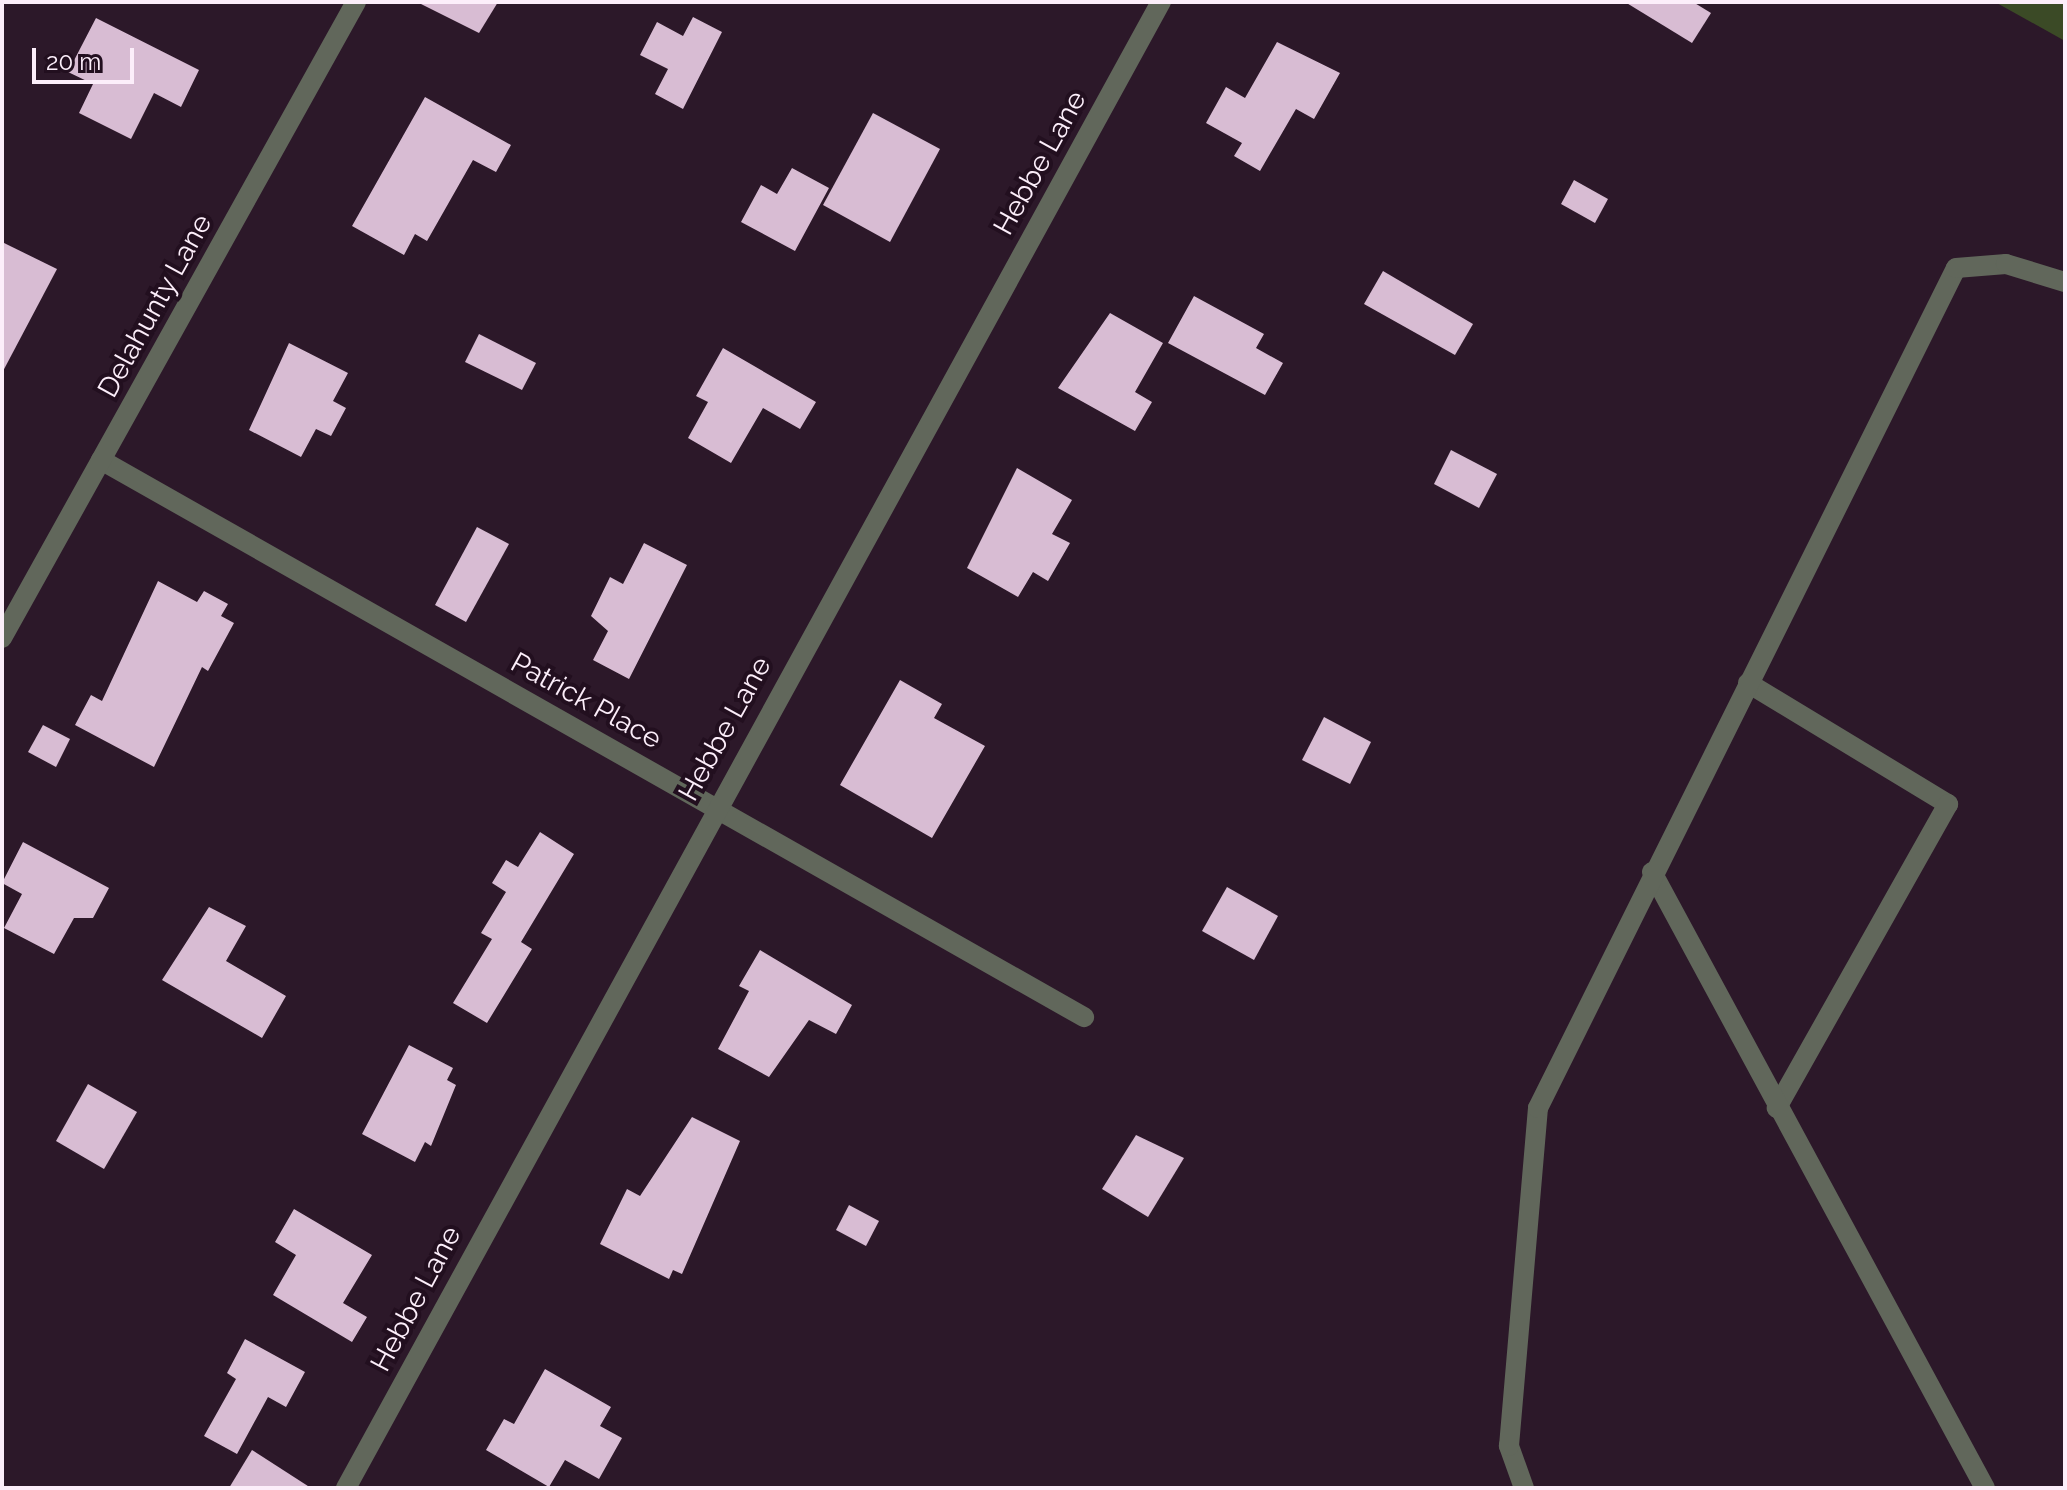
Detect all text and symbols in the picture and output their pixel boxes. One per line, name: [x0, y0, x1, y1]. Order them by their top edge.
scale bar: [36, 32, 138, 82]
text: 20 m: [46, 47, 101, 76]
street label: Hebbe Lane: [987, 85, 1093, 241]
street label: Delahunty Lane: [91, 208, 219, 404]
street label: Patrick Place: [505, 646, 667, 756]
street label: Hebbe Lane: [672, 651, 778, 807]
street label: Hebbe Lane: [364, 1221, 468, 1377]

